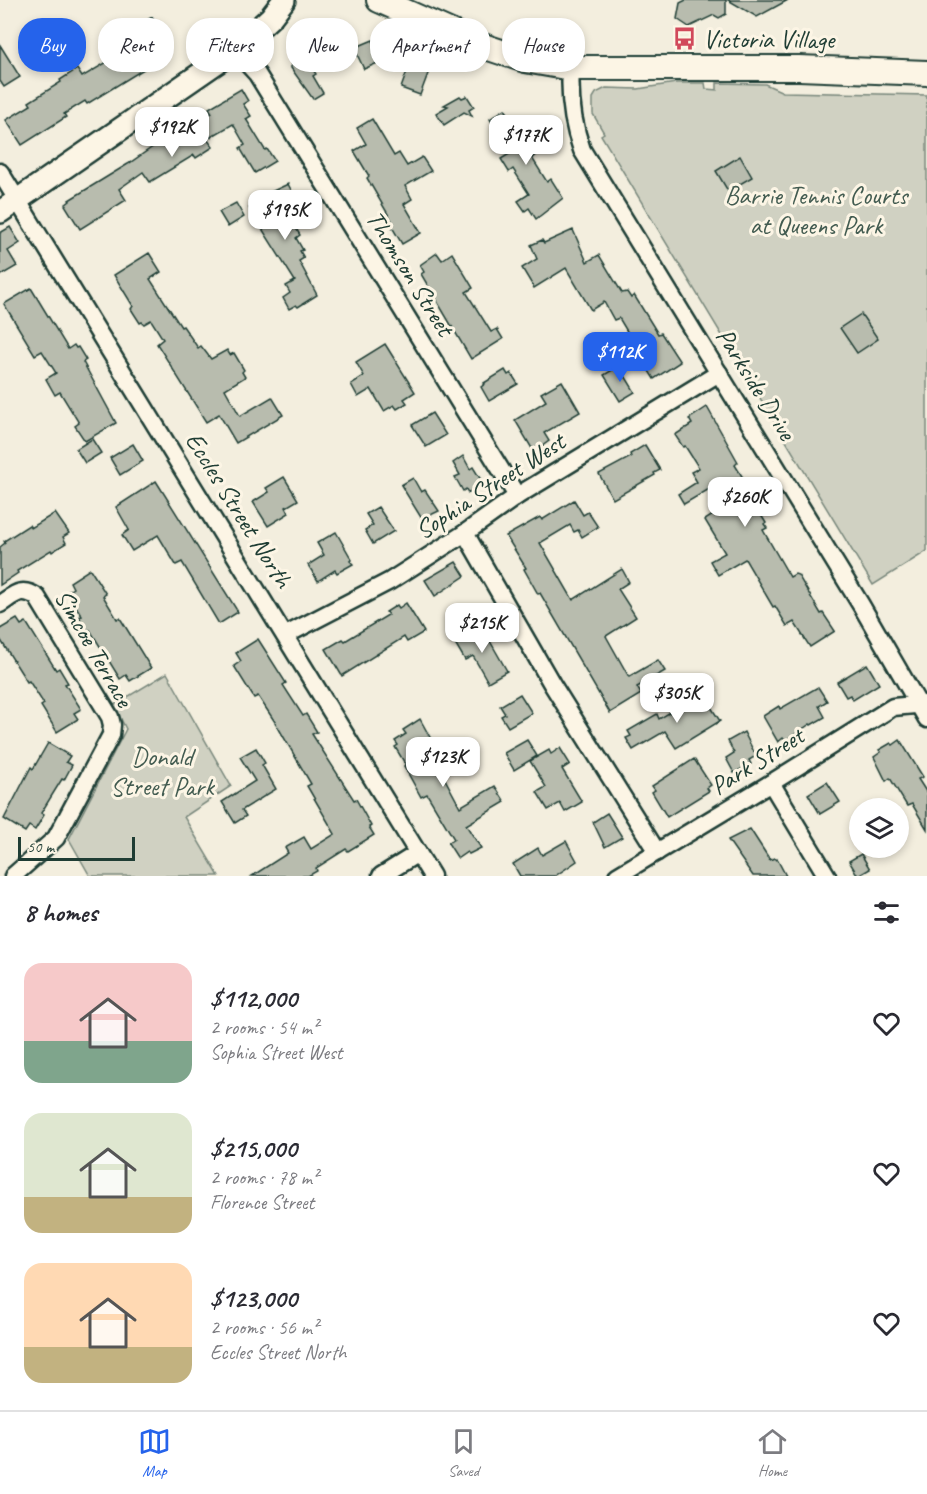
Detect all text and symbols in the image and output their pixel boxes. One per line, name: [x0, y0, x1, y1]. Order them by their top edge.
chip: Buy: [18, 18, 86, 72]
chip: Rent: [98, 18, 174, 72]
chip: Filters: [186, 18, 274, 72]
chip: New: [286, 18, 358, 72]
chip: Apartment: [370, 18, 490, 72]
chip: House: [502, 18, 585, 72]
place label: Victoria Village: [703, 23, 837, 56]
bus stop icon: Victoria Village: [672, 26, 698, 52]
pin: $192K: [130, 107, 214, 158]
text: $192K: [149, 114, 195, 139]
pin: $177K: [484, 115, 568, 166]
text: $177K: [503, 122, 549, 147]
park label: Barrie Tennis Courts at Queens Park: [725, 179, 909, 242]
pin: $195K: [243, 190, 327, 241]
text: $195K: [262, 197, 308, 222]
street label: Thomson Street: [358, 204, 463, 344]
street label: Parkside Drive: [709, 322, 804, 448]
pin: $112K: [578, 332, 662, 383]
text: $112K: [597, 339, 643, 364]
street label: Sophia Street West: [409, 424, 573, 547]
street label: Eccles Street North: [178, 426, 301, 596]
pin: $260K: [703, 477, 787, 528]
text: $260K: [722, 484, 768, 509]
street label: Simcoe Terrace: [47, 583, 142, 714]
pin: $215K: [440, 603, 524, 654]
text: $215K: [459, 610, 505, 635]
pin: $305K: [635, 673, 719, 724]
text: $305K: [654, 680, 700, 705]
street label: Park Street: [704, 718, 812, 802]
pin: $123K: [401, 737, 485, 788]
park label: Donald Street Park: [110, 740, 215, 803]
text: $123K: [420, 744, 466, 769]
map controls: [849, 798, 909, 858]
button: layers: [849, 798, 909, 858]
scale bar: [18, 834, 135, 862]
text: 50 m: [27, 837, 54, 857]
text: 8 homes: [24, 896, 97, 929]
icon: filters: [870, 896, 903, 929]
text: $112,000: [210, 982, 297, 1015]
icon: home: [72, 987, 144, 1059]
icon: heart: [870, 1007, 903, 1040]
text: 2 rooms · 54 m²: [210, 1015, 318, 1040]
text: Sophia Street West: [210, 1040, 342, 1065]
text: $215,000: [210, 1132, 297, 1165]
icon: home: [72, 1137, 144, 1209]
icon: heart: [870, 1157, 903, 1190]
text: 2 rooms · 78 m²: [210, 1165, 318, 1190]
text: Florence Street: [210, 1190, 314, 1215]
text: $123,000: [210, 1282, 297, 1315]
icon: home: [72, 1287, 144, 1359]
icon: heart: [870, 1307, 903, 1340]
text: 2 rooms · 56 m²: [210, 1315, 318, 1340]
text: Eccles Street North: [210, 1340, 346, 1365]
tab: Map: [138, 1425, 171, 1481]
tab: Saved: [447, 1425, 480, 1481]
tab: Home: [756, 1425, 789, 1481]

